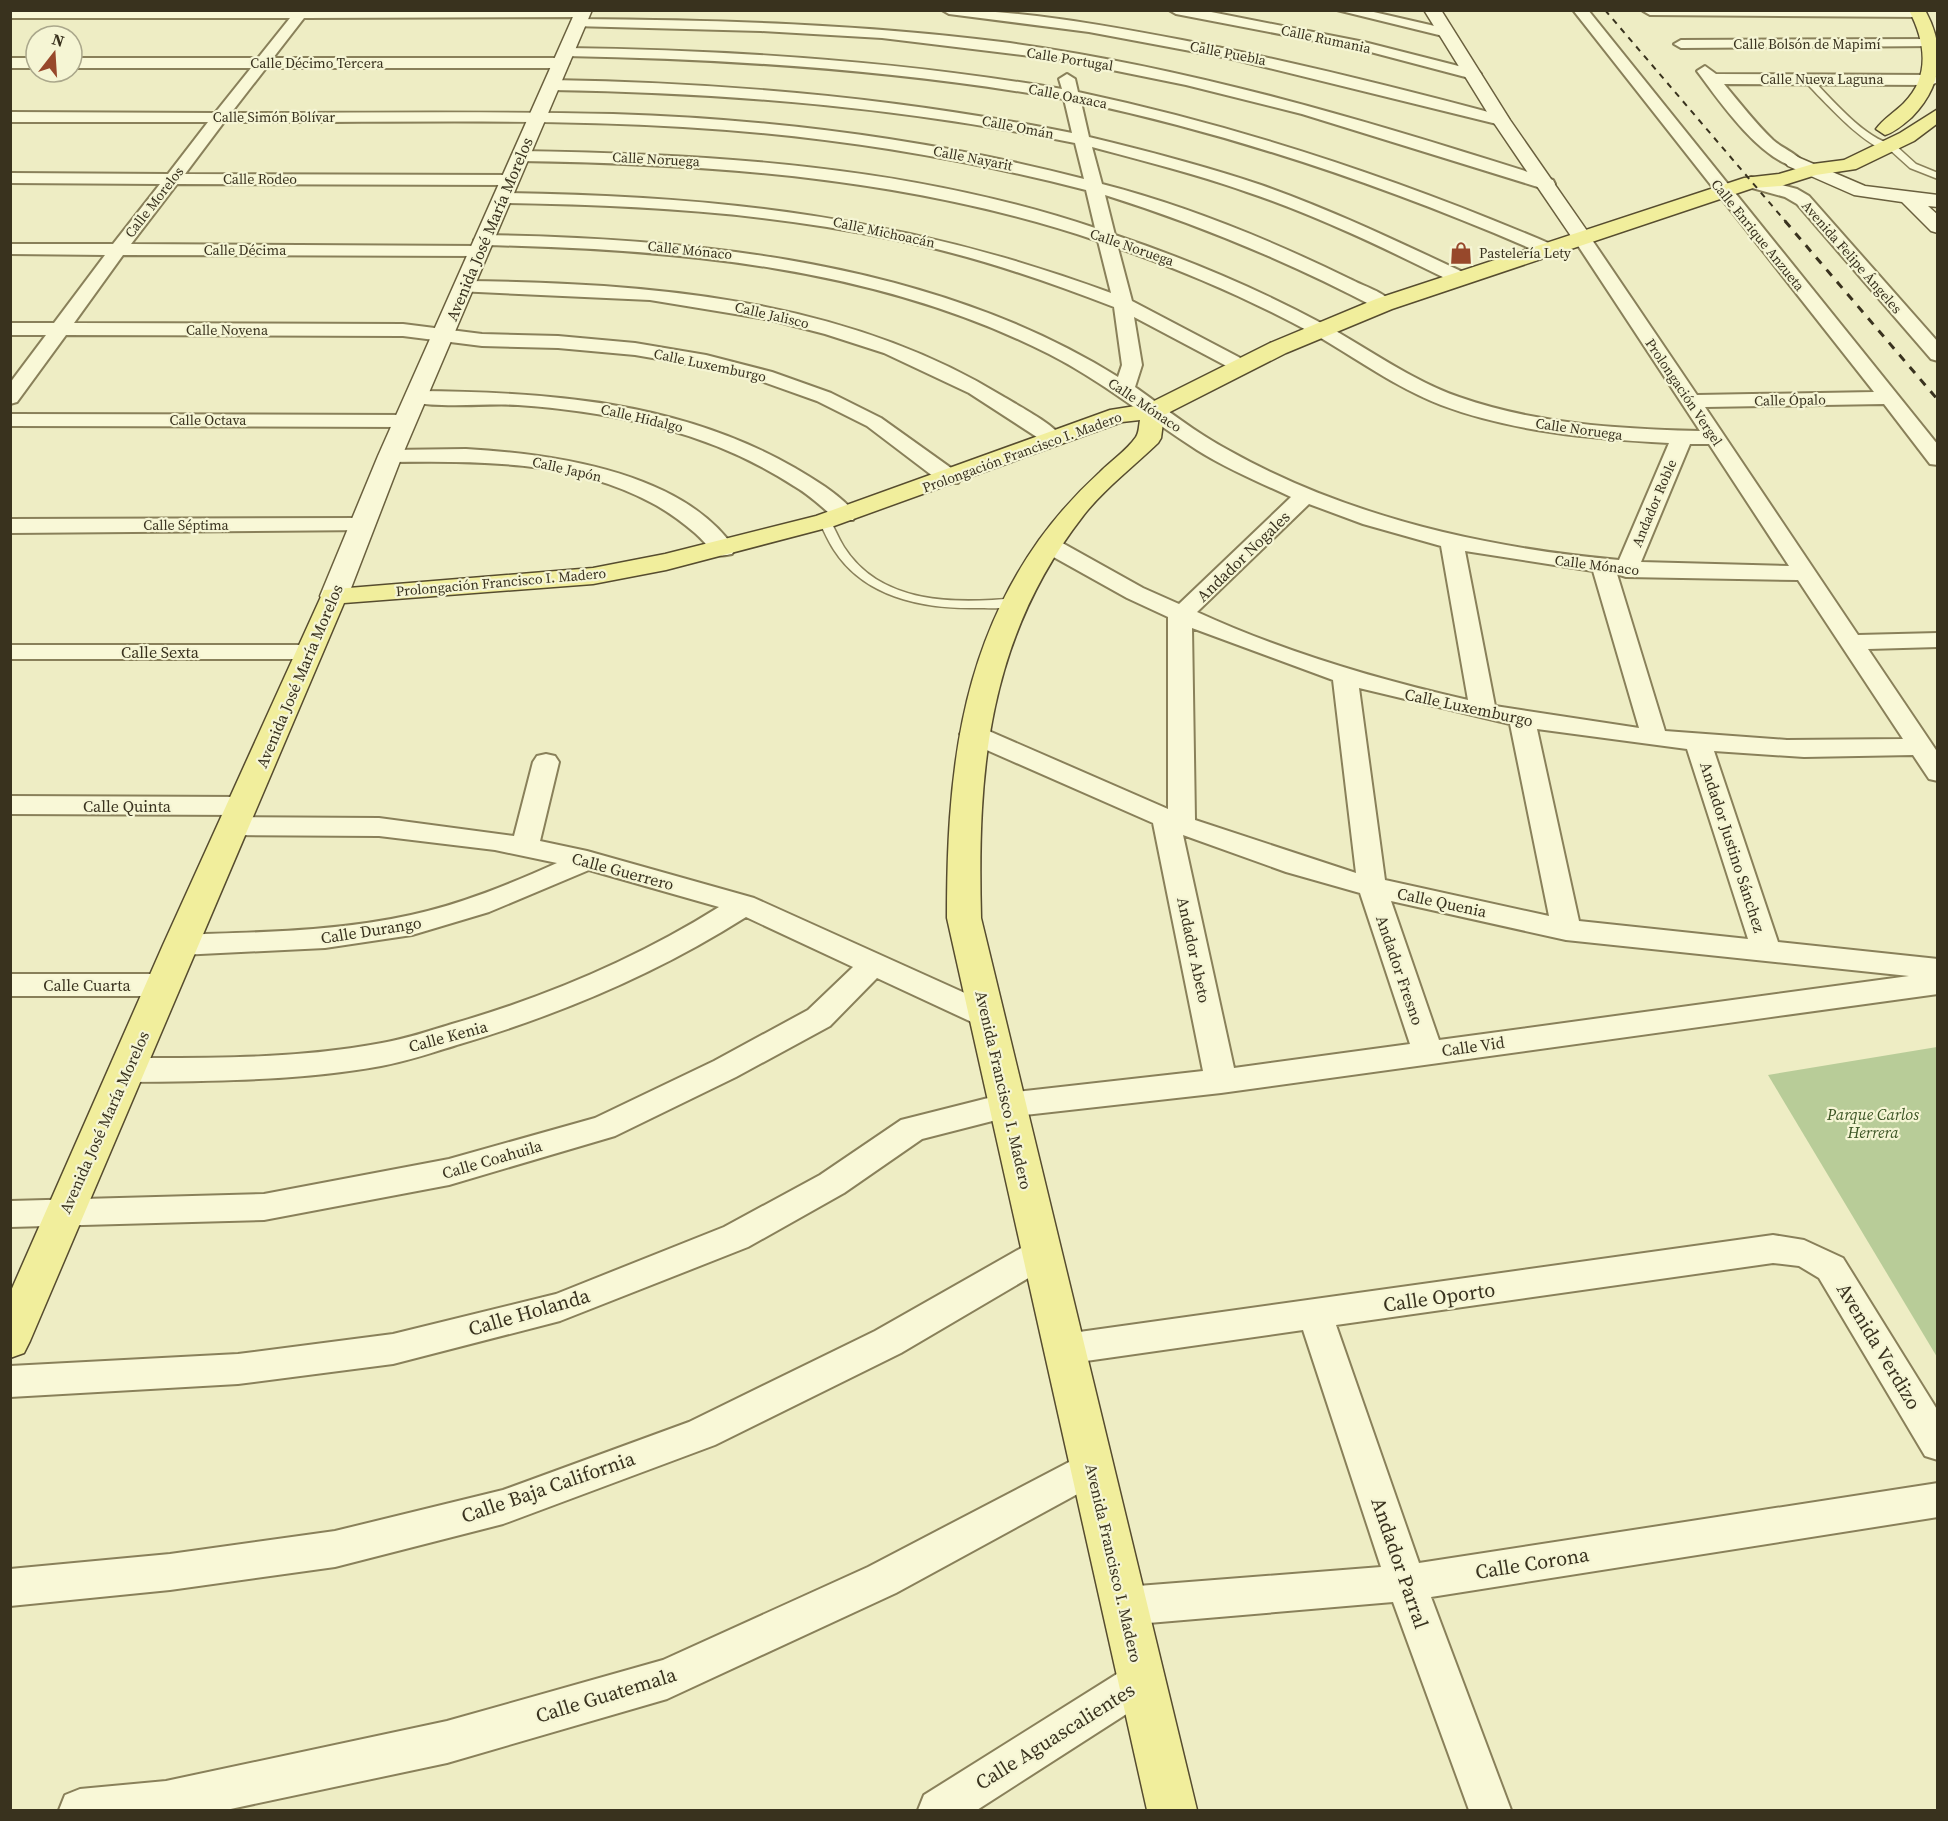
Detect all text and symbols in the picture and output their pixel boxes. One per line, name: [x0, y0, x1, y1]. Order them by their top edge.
street label: Calle Rumania: [1279, 20, 1374, 58]
north arrow: [24, 24, 84, 84]
text: N: [50, 27, 68, 52]
street label: Calle Bolsón de Mapimí: [1733, 34, 1881, 54]
street label: Calle Puebla: [1188, 36, 1269, 70]
street label: Calle Portugal: [1025, 42, 1115, 76]
street label: Calle Décimo Tercera: [250, 53, 385, 73]
street label: Calle Nueva Laguna: [1760, 69, 1885, 89]
street label: Calle Oaxaca: [1027, 79, 1110, 114]
street label: Calle Simón Bolívar: [213, 107, 335, 127]
street label: Calle Omán: [980, 110, 1056, 144]
street label: Avenida José María Morelos: [440, 134, 538, 324]
street label: Calle Nayarit: [932, 141, 1015, 176]
street label: Calle Noruega: [612, 147, 701, 171]
street label: Calle Morelos: [120, 162, 188, 242]
street label: Calle Rodeo: [223, 169, 297, 189]
street label: Calle Enrique Anzueta: [1707, 175, 1810, 296]
street label: Avenida Felipe Ángeles: [1797, 196, 1907, 318]
street label: Calle Michoacán: [831, 211, 937, 253]
street label: Calle Noruega: [1087, 223, 1178, 271]
street label: Calle Mónaco: [647, 236, 734, 264]
street label: Calle Décima: [204, 240, 287, 260]
shop icon: Pastelería Lety: [1448, 240, 1474, 266]
place label: Pastelería Lety: [1479, 243, 1572, 263]
street label: Calle Jalisco: [733, 297, 811, 333]
street label: Calle Novena: [186, 320, 269, 340]
street label: Prolongación Vergel: [1641, 334, 1727, 450]
street label: Calle Luxemburgo: [652, 343, 768, 387]
street label: Calle Mónaco: [1104, 373, 1186, 437]
street label: Calle Ópalo: [1754, 389, 1826, 411]
street label: Calle Hidalgo: [599, 399, 685, 437]
street label: Prolongación Francisco I. Madero: [919, 406, 1125, 497]
street label: Calle Octava: [170, 410, 247, 430]
street label: Calle Noruega: [1534, 413, 1625, 445]
street label: Calle Japón: [530, 451, 604, 487]
street label: Andador Roble: [1627, 456, 1681, 550]
street label: Andador Nogales: [1191, 506, 1295, 606]
street label: Calle Séptima: [143, 515, 230, 535]
street label: Calle Mónaco: [1554, 550, 1641, 580]
street label: Prolongación Francisco I. Madero: [395, 563, 607, 601]
street label: Avenida José María Morelos: [250, 581, 348, 771]
street label: Calle Sexta: [121, 641, 200, 663]
street label: Calle Luxemburgo: [1403, 683, 1535, 731]
street label: Andador Justino Sánchez: [1695, 759, 1771, 935]
street label: Calle Quinta: [83, 795, 172, 817]
street label: Calle Guerrero: [570, 847, 677, 895]
street label: Calle Quenia: [1395, 882, 1490, 922]
street label: Andador Abeto: [1172, 895, 1216, 1005]
street label: Calle Durango: [319, 911, 423, 949]
street label: Andador Fresno: [1371, 912, 1429, 1028]
street label: Calle Cuarta: [43, 974, 132, 996]
street label: Avenida Francisco I. Madero: [970, 988, 1038, 1192]
street label: Calle Kenia: [406, 1015, 491, 1057]
street label: Avenida José María Morelos: [54, 1027, 154, 1217]
street label: Calle Vid: [1440, 1031, 1506, 1061]
park label: Parque Carlos Herrera: [1826, 1103, 1919, 1143]
street label: Calle Coahuila: [439, 1134, 545, 1184]
street label: Calle Oporto: [1381, 1275, 1497, 1319]
street label: Avenida Verdizo: [1830, 1277, 1928, 1415]
street label: Calle Holanda: [465, 1281, 594, 1343]
street label: Calle Baja California: [457, 1444, 639, 1530]
street label: Avenida Francisco I. Madero: [1080, 1461, 1148, 1665]
street label: Andador Parral: [1364, 1494, 1436, 1632]
street label: Calle Corona: [1473, 1540, 1592, 1586]
street label: Calle Guatemala: [532, 1660, 681, 1730]
street label: Calle Aguascalientes: [970, 1676, 1140, 1796]

